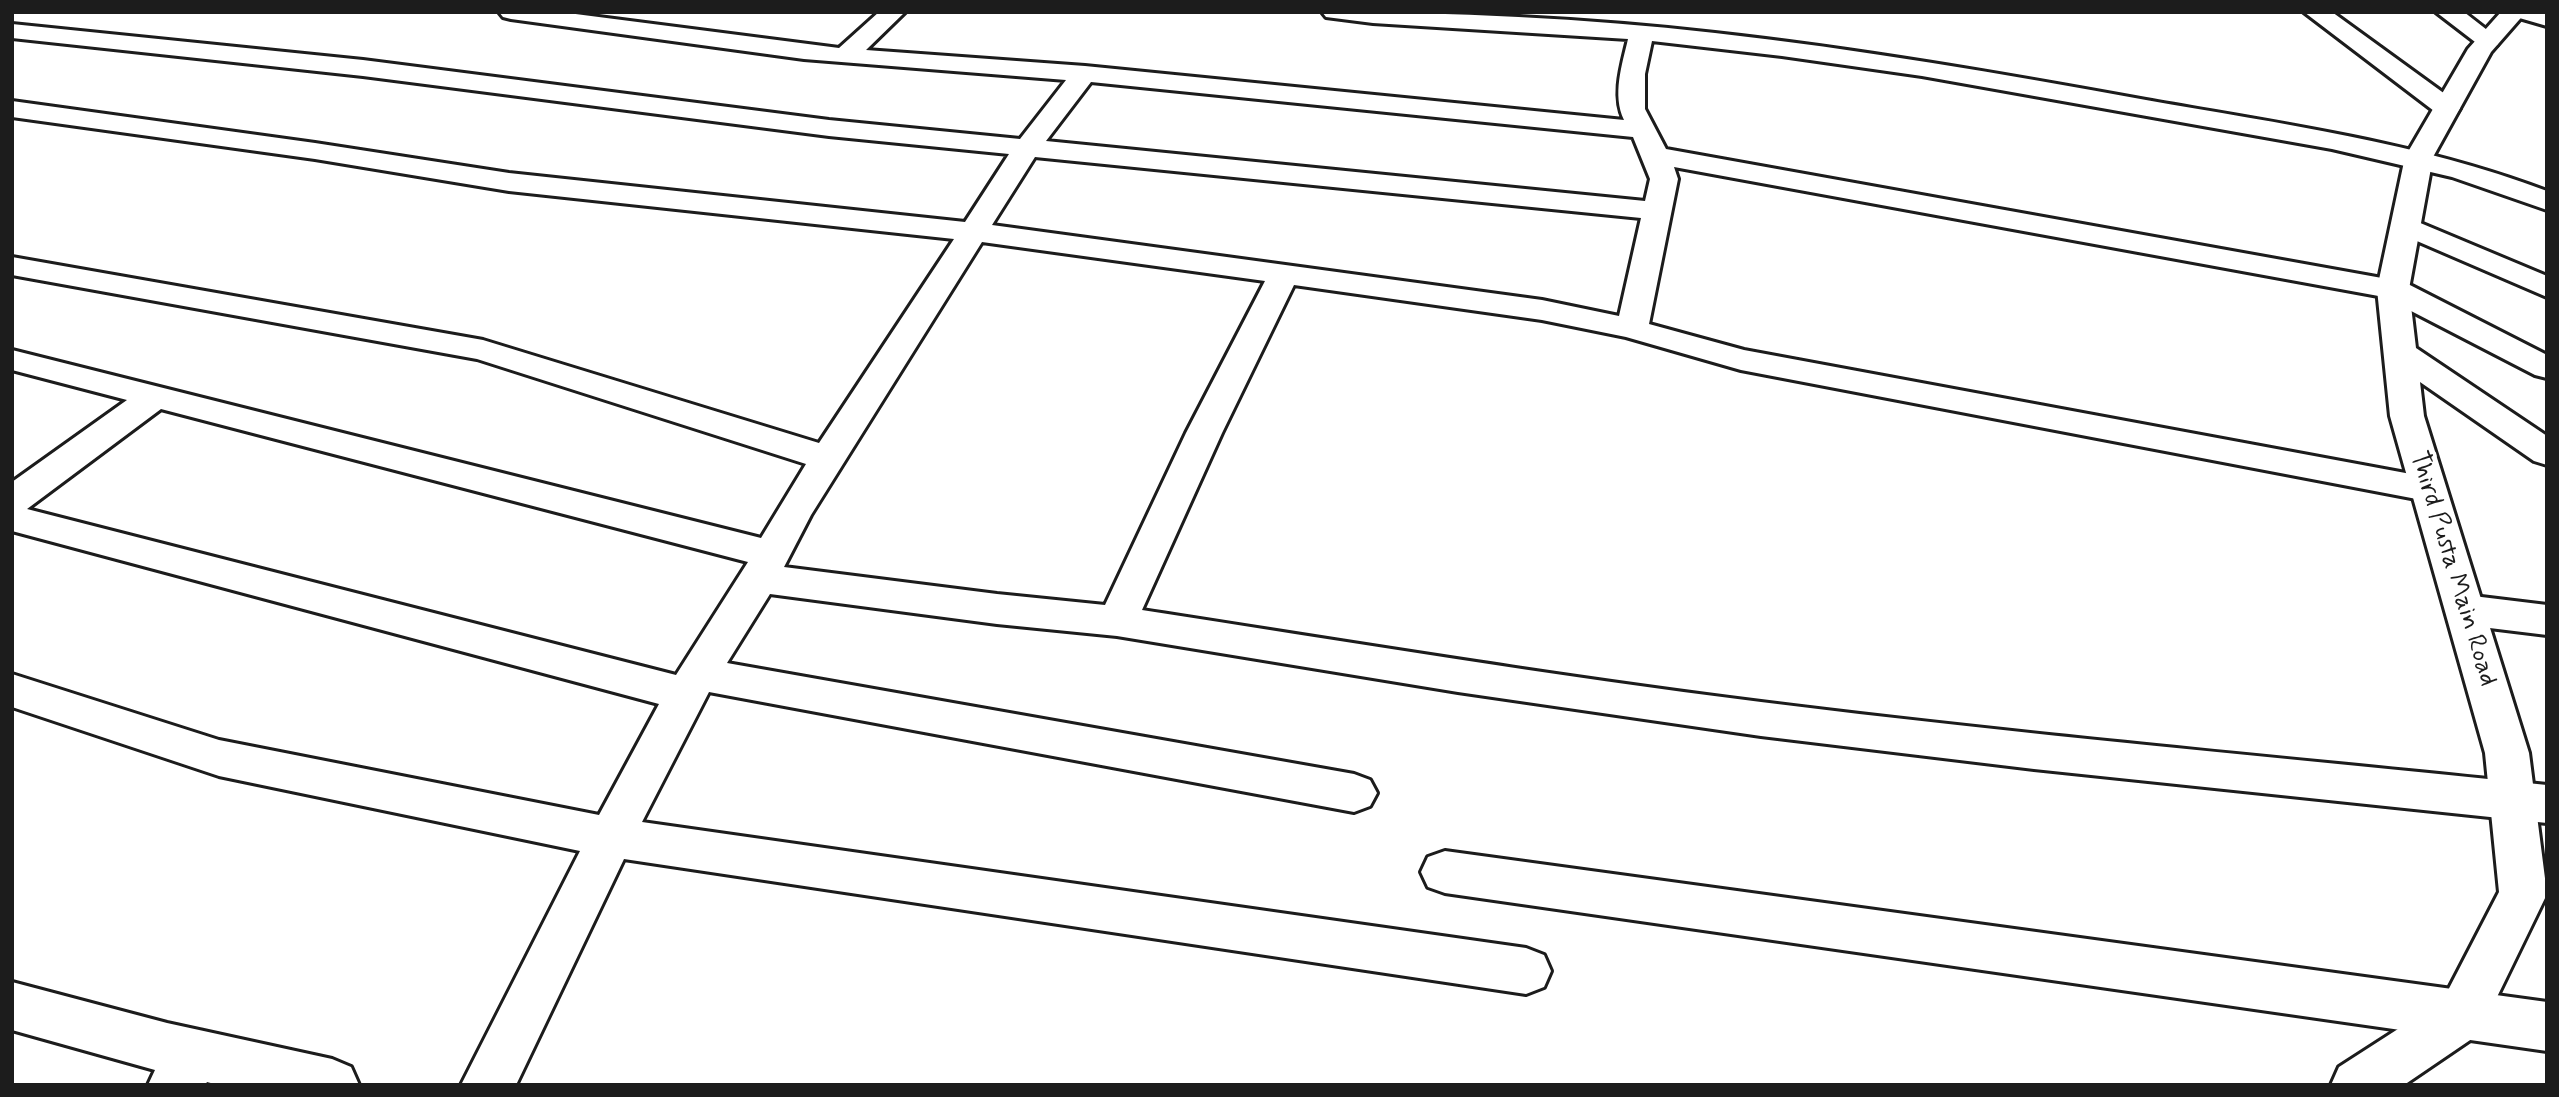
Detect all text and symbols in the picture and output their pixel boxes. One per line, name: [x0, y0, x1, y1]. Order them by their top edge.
street label: Third Pusta Main Road: [2401, 448, 2503, 690]

